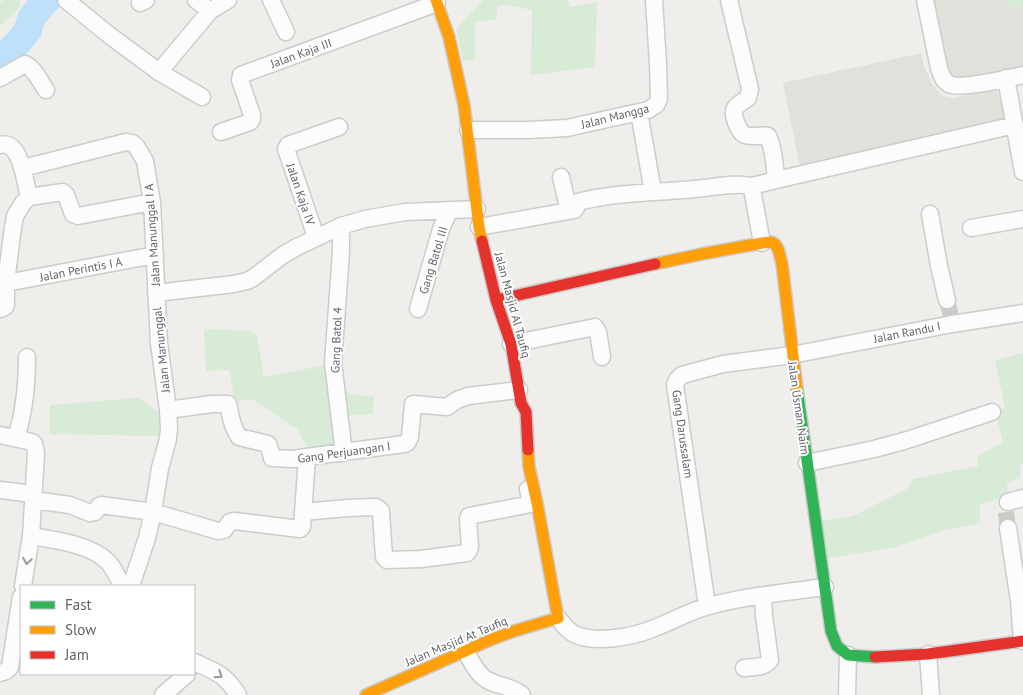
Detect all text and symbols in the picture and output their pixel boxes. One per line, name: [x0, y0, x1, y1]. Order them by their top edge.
street label: Jalan Kaja III: [267, 35, 334, 71]
street label: Jalan Mangga: [578, 100, 651, 132]
street label: Jalan Kaja IV: [283, 160, 319, 227]
street label: Jalan Manunggal I A: [141, 183, 163, 288]
street label: Gang Batol III: [416, 224, 450, 296]
street label: Jalan Masjid Al Taufiq: [491, 249, 534, 360]
street label: Jalan Perintis I A: [37, 254, 124, 285]
street label: Jalan Manunggal: [149, 306, 173, 395]
street label: Gang Batol 4: [327, 306, 345, 373]
street label: Jalan Randu I: [871, 318, 942, 346]
street label: Jalan Usman Naim: [785, 359, 813, 456]
street label: Gang Darussalam: [669, 389, 697, 479]
street label: Gang Perjuangan I: [297, 438, 391, 466]
one-way arrow: [22, 557, 33, 565]
legend: [20, 585, 195, 675]
text: Fast: [65, 595, 92, 614]
street label: Jalan Masjid At Taufiq: [402, 613, 509, 670]
text: Slow: [65, 620, 96, 639]
text: Jam: [64, 645, 89, 664]
one-way arrow: [214, 668, 223, 678]

